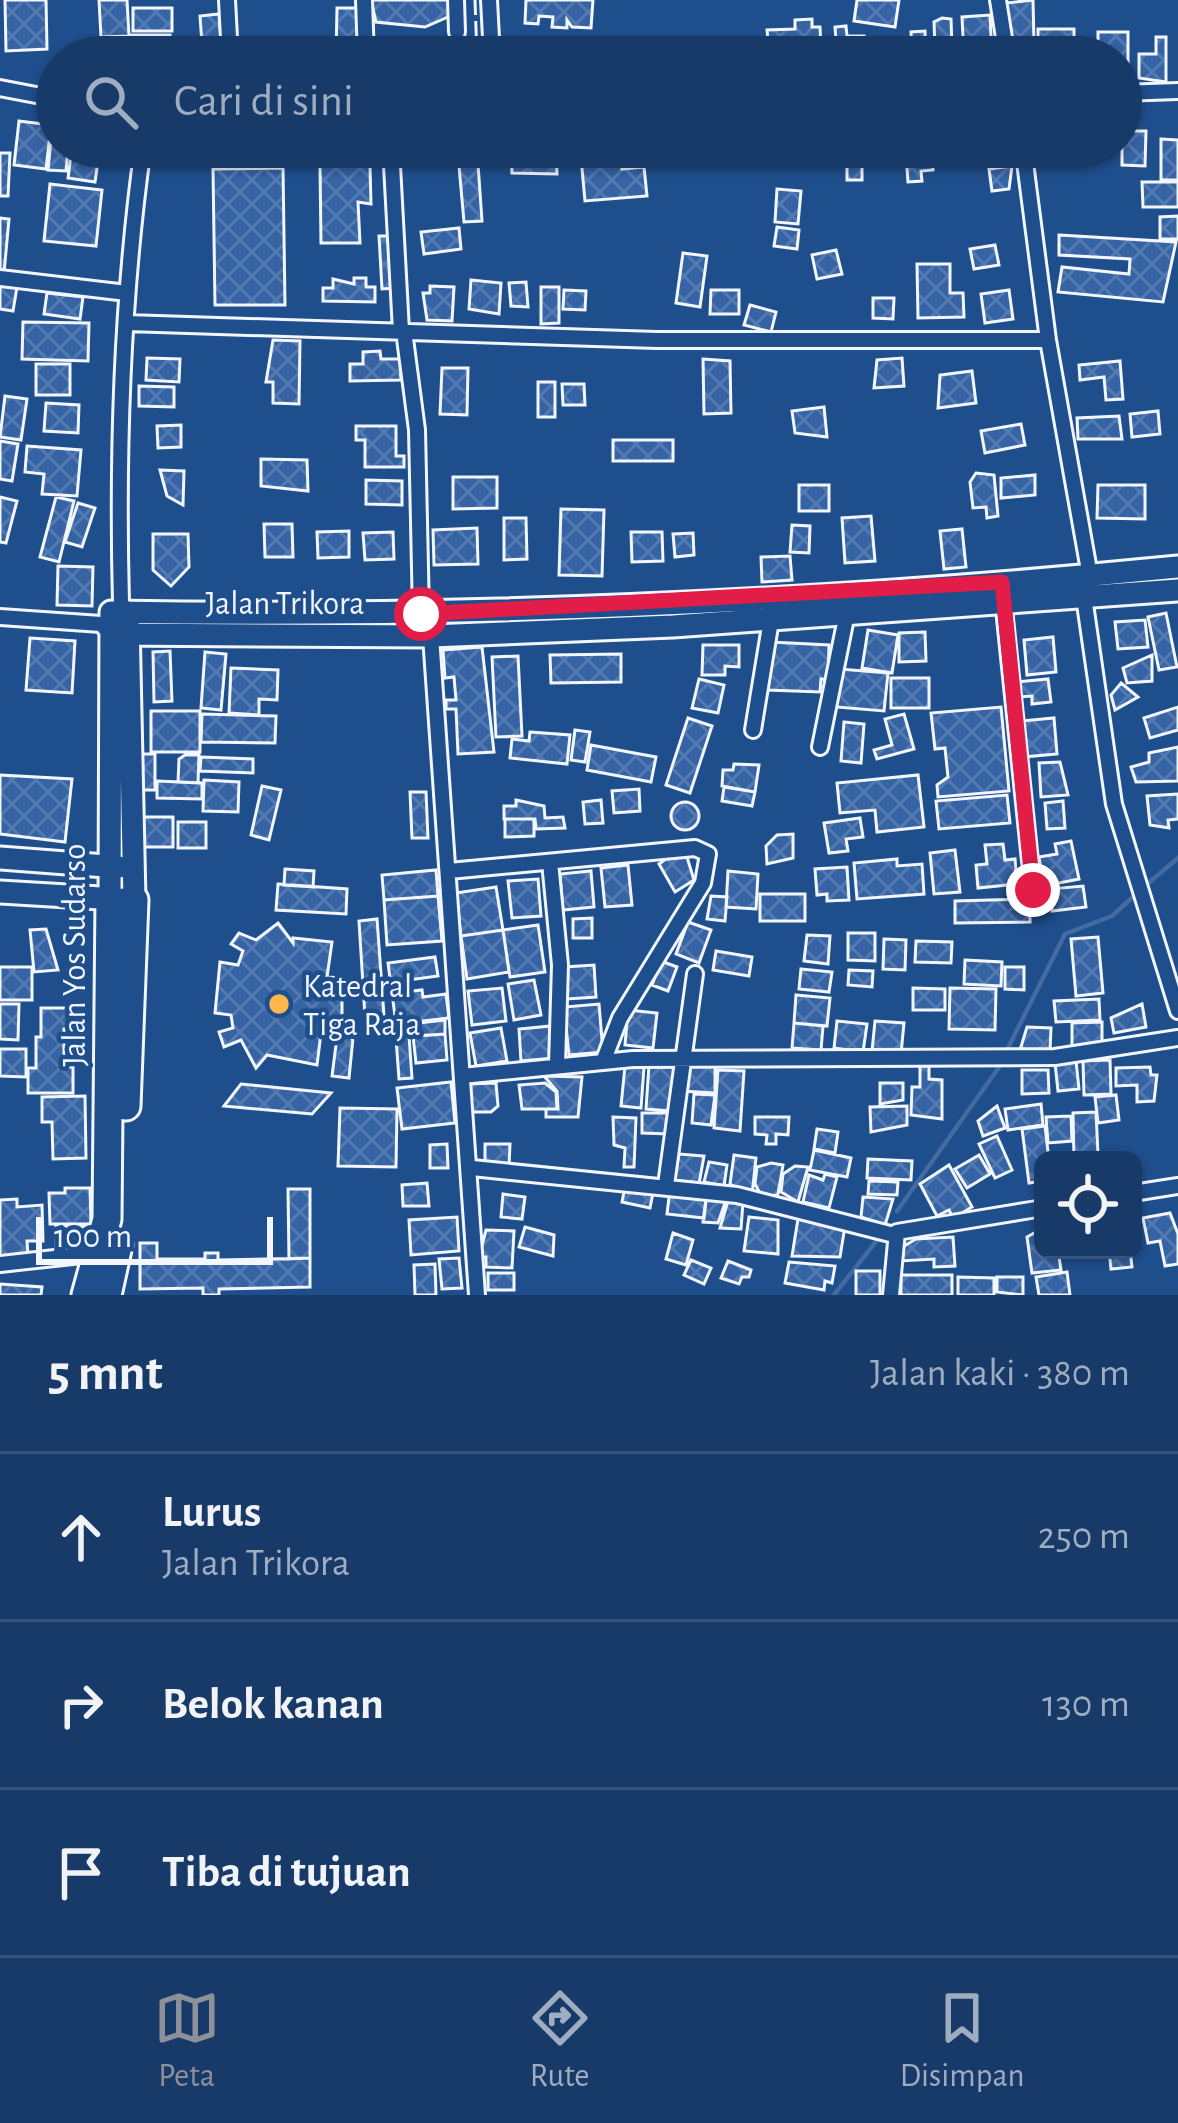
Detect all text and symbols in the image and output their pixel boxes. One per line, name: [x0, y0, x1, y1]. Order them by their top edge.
search box: [36, 36, 1142, 168]
icon: search: [78, 69, 144, 135]
text: Cari di sini: [174, 79, 354, 124]
route start: [394, 587, 448, 641]
street label: Jalan Trikora: [205, 588, 365, 621]
street label: Jalan Yos Sudarso: [59, 844, 92, 1066]
route end: [1006, 863, 1060, 917]
place label: Katedral Tiga Raja: [303, 971, 420, 1042]
marker: Katedral Tiga Raja: [266, 991, 292, 1017]
map controls: [1034, 1151, 1142, 1259]
button: locate: [1034, 1151, 1142, 1259]
scale bar: [36, 1211, 273, 1264]
text: 100 m: [54, 1221, 132, 1254]
text: 5 mnt: [48, 1348, 163, 1399]
text: Jalan kaki · 380 m: [870, 1354, 1130, 1393]
text: Lurus: [162, 1490, 261, 1535]
icon: ahead: [48, 1504, 114, 1570]
text: 250 m: [1038, 1517, 1130, 1556]
text: Jalan Trikora: [162, 1544, 350, 1583]
icon: right: [48, 1672, 114, 1738]
text: Belok kanan: [162, 1682, 384, 1727]
text: 130 m: [1042, 1685, 1130, 1724]
icon: arrive: [48, 1840, 114, 1906]
text: Tiba di tujuan: [162, 1850, 411, 1895]
tab: Peta: [154, 1985, 220, 2097]
tab: Rute: [527, 1985, 593, 2097]
tab: Disimpan: [900, 1985, 1024, 2097]

